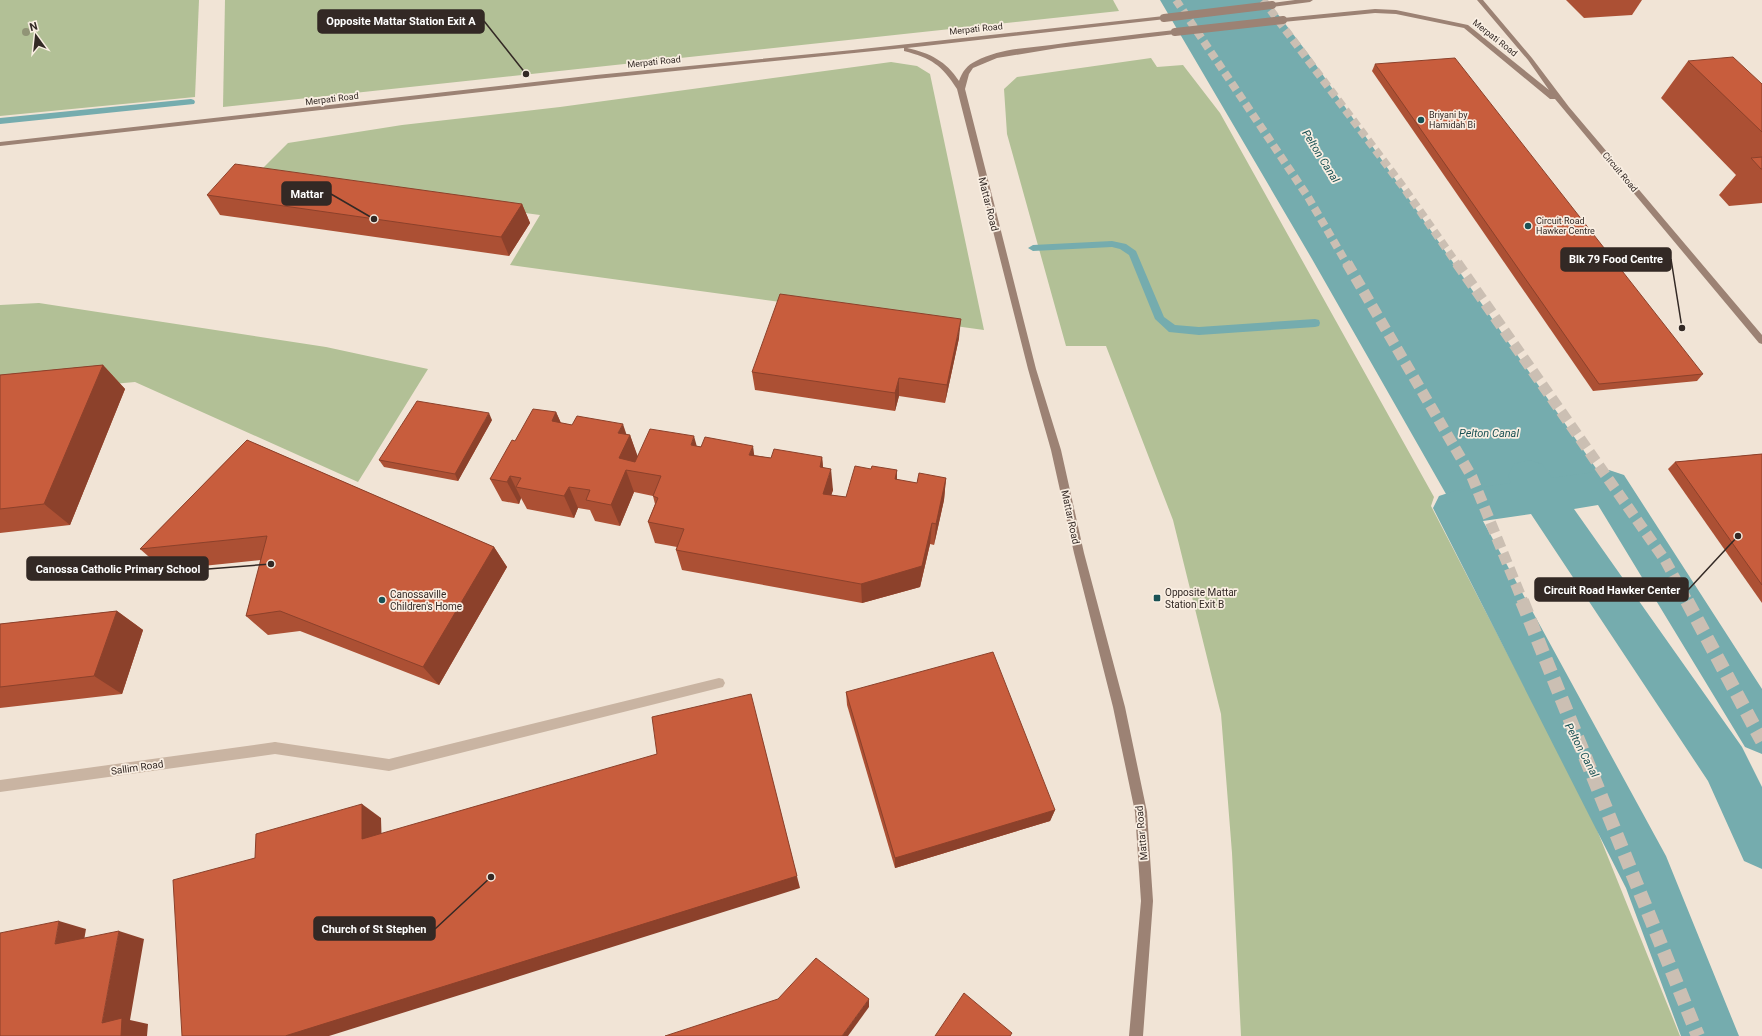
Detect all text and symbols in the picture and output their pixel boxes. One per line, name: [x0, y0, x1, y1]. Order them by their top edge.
callout: Opposite Mattar Station Exit A: [318, 10, 484, 33]
text: Opposite Mattar Station Exit A: [326, 15, 476, 28]
north arrow: [16, 16, 56, 56]
street label: Merpati Road: [1471, 18, 1519, 58]
text: N: [28, 19, 39, 34]
street label: Merpati Road: [949, 21, 1003, 37]
street label: Merpati Road: [627, 54, 681, 70]
street label: Merpati Road: [305, 91, 359, 107]
place label: Briyani by Hamidah Bi: [1429, 110, 1475, 130]
marker: Briyani by Hamidah Bi: [1416, 115, 1426, 125]
water label: Pelton Canal: [1299, 127, 1342, 185]
street label: Circuit Road: [1601, 150, 1639, 194]
street label: Mattar Road: [977, 176, 1001, 232]
callout: Mattar: [282, 182, 331, 205]
text: Mattar: [291, 188, 323, 201]
place label: Circuit Road Hawker Centre: [1536, 216, 1595, 236]
marker: Circuit Road Hawker Centre: [1523, 221, 1533, 231]
callout: Blk 79 Food Centre: [1561, 248, 1671, 271]
text: Blk 79 Food Centre: [1569, 253, 1663, 266]
water label: Pelton Canal: [1459, 427, 1519, 440]
street label: Mattar Road: [1059, 489, 1082, 545]
callout: Canossa Catholic Primary School: [27, 557, 208, 580]
text: Canossa Catholic Primary School: [36, 563, 200, 576]
callout: Circuit Road Hawker Center: [1535, 578, 1688, 601]
text: Circuit Road Hawker Center: [1544, 584, 1680, 597]
place label: Opposite Mattar Station Exit B: [1165, 587, 1238, 610]
place label: Canossaville Children's Home: [390, 589, 462, 612]
marker: Opposite Mattar Station Exit B: [1152, 593, 1162, 603]
marker: Canossaville Children's Home: [377, 595, 387, 605]
water label: Pelton Canal: [1562, 721, 1602, 780]
street label: Sallim Road: [110, 758, 164, 777]
street label: Mattar Road: [1134, 805, 1149, 861]
callout: Church of St Stephen: [314, 917, 435, 940]
text: Church of St Stephen: [321, 923, 427, 936]

